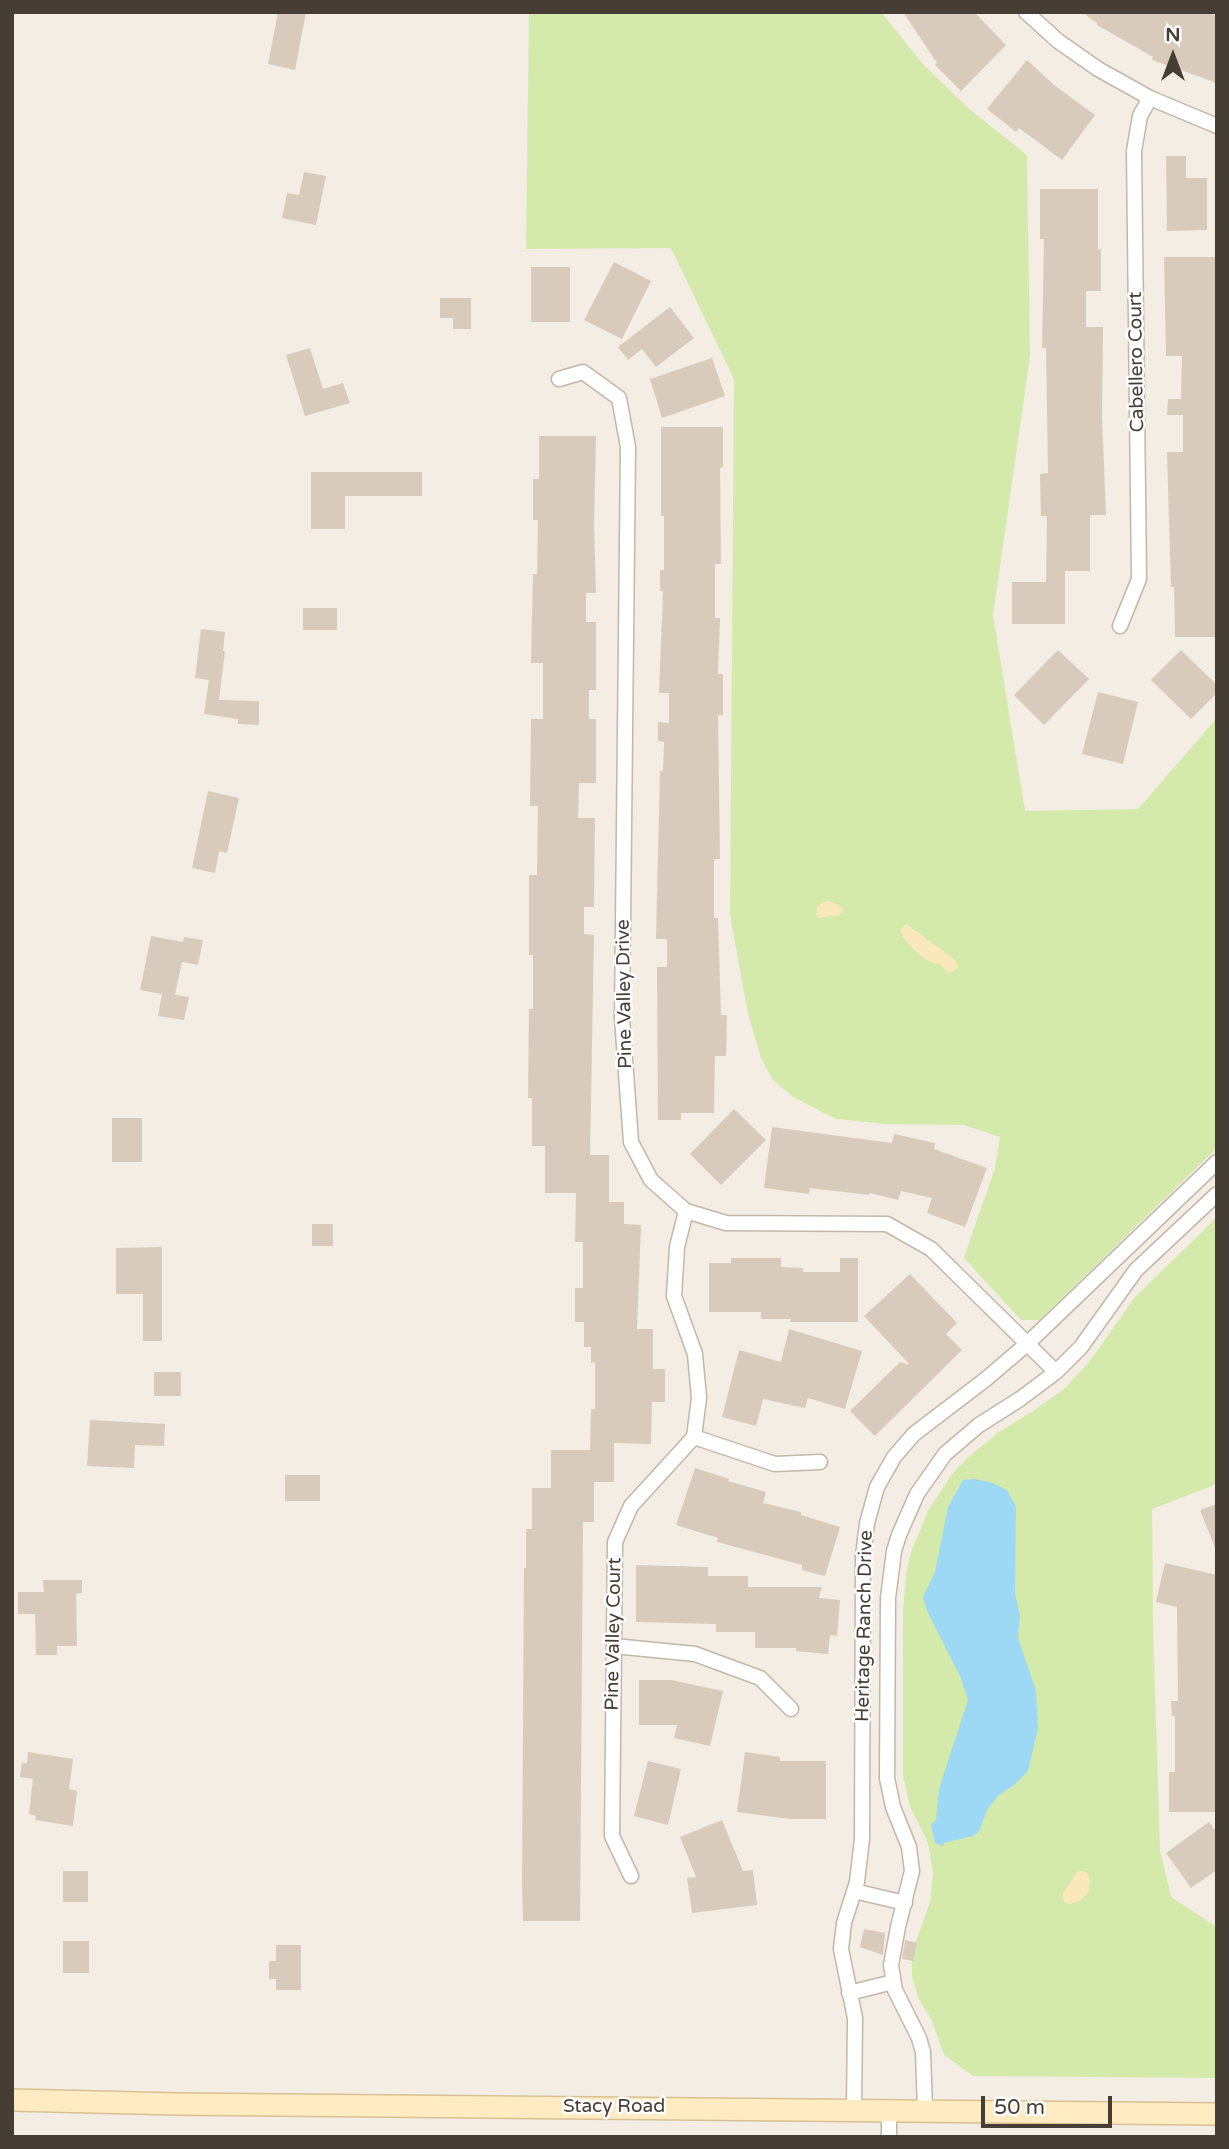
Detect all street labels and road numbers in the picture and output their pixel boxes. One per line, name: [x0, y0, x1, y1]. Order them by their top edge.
street label: Cabellero Court: [1124, 291, 1150, 433]
street label: Pine Valley Drive: [612, 919, 638, 1069]
street label: Heritage Ranch Drive: [852, 1530, 878, 1722]
street label: Pine Valley Court: [601, 1557, 627, 1711]
street label: Stacy Road: [563, 2096, 665, 2118]

